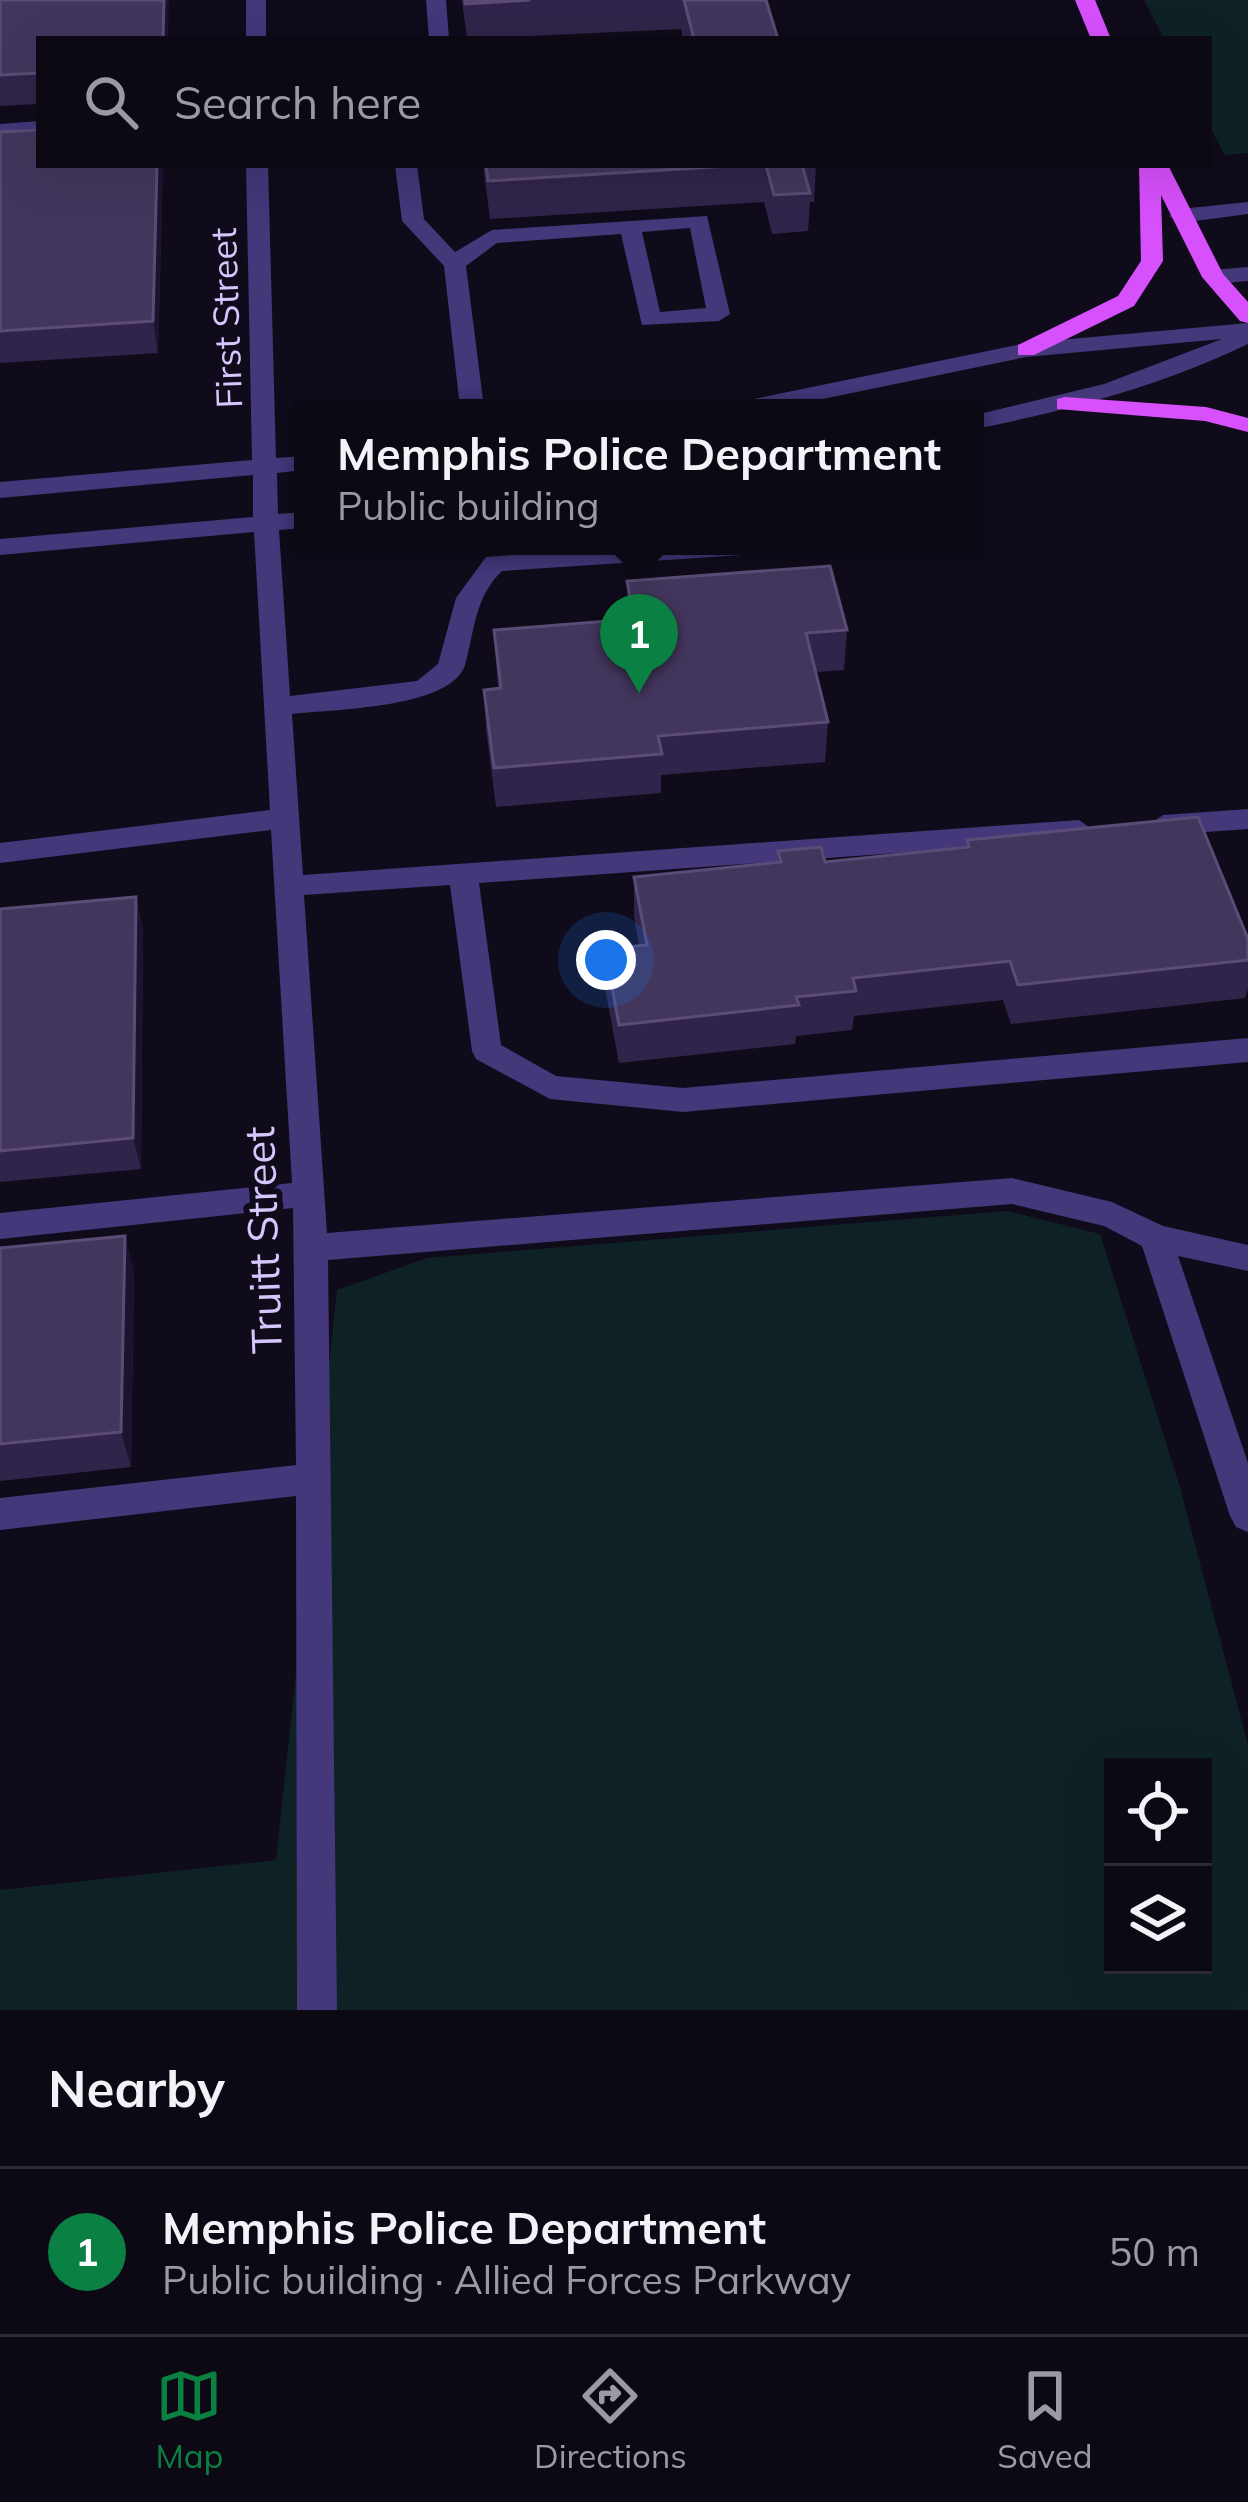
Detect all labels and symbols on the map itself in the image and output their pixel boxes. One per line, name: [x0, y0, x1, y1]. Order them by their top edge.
street label: First Street: [200, 227, 251, 409]
pin: 1: [600, 594, 678, 693]
your location: [576, 930, 636, 990]
street label: Truitt Street: [232, 1125, 293, 1355]

